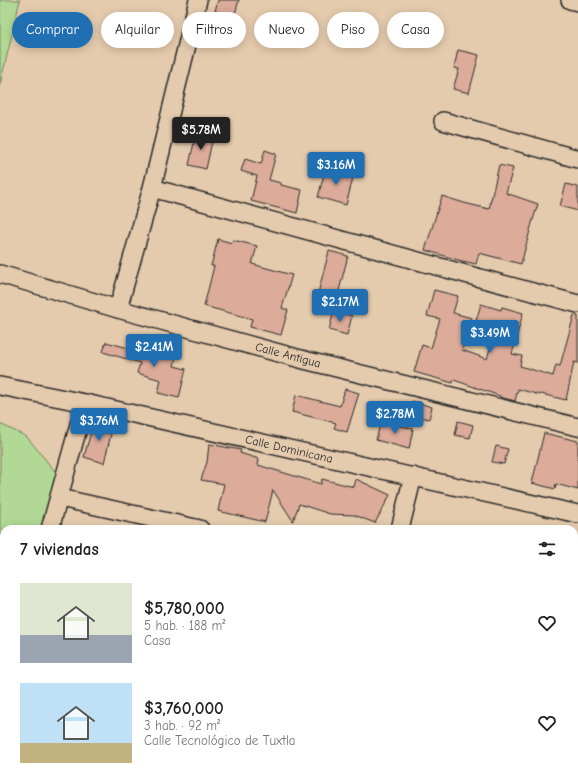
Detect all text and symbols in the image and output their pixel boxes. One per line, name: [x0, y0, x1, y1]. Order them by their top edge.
chip: Comprar: [12, 12, 93, 48]
chip: Alquilar: [101, 12, 174, 48]
chip: Filtros: [182, 12, 246, 48]
chip: Nuevo: [254, 12, 319, 48]
chip: Piso: [327, 12, 379, 48]
chip: Casa: [387, 12, 444, 48]
pin: $5.78M: [168, 117, 234, 151]
text: $5.78M: [181, 122, 221, 137]
pin: $3.16M: [303, 152, 369, 186]
text: $3.16M: [317, 157, 355, 172]
pin: $2.17M: [307, 289, 373, 323]
text: $2.17M: [321, 294, 359, 309]
pin: $3.49M: [457, 320, 523, 354]
text: $3.49M: [470, 325, 510, 340]
pin: $2.41M: [121, 334, 187, 368]
text: $2.41M: [135, 339, 173, 354]
street label: Calle Antigua: [254, 340, 322, 370]
pin: $2.78M: [362, 401, 428, 435]
text: $2.78M: [375, 406, 415, 421]
pin: $3.76M: [66, 408, 132, 442]
text: $3.76M: [79, 413, 119, 428]
street label: Calle Dominicana: [244, 432, 334, 466]
icon: filters: [536, 538, 558, 560]
text: 7 viviendas: [20, 540, 99, 559]
icon: home: [52, 599, 100, 647]
text: $5,780,000: [144, 599, 225, 618]
icon: heart: [536, 612, 558, 634]
text: 5 hab. · 188 m²: [144, 618, 226, 633]
text: Casa: [144, 633, 171, 648]
icon: home: [52, 699, 100, 747]
text: $3,760,000: [144, 699, 224, 718]
icon: heart: [536, 712, 558, 734]
text: 3 hab. · 92 m²: [144, 718, 220, 733]
text: Calle Tecnológico de Tuxtla: [144, 733, 295, 748]

